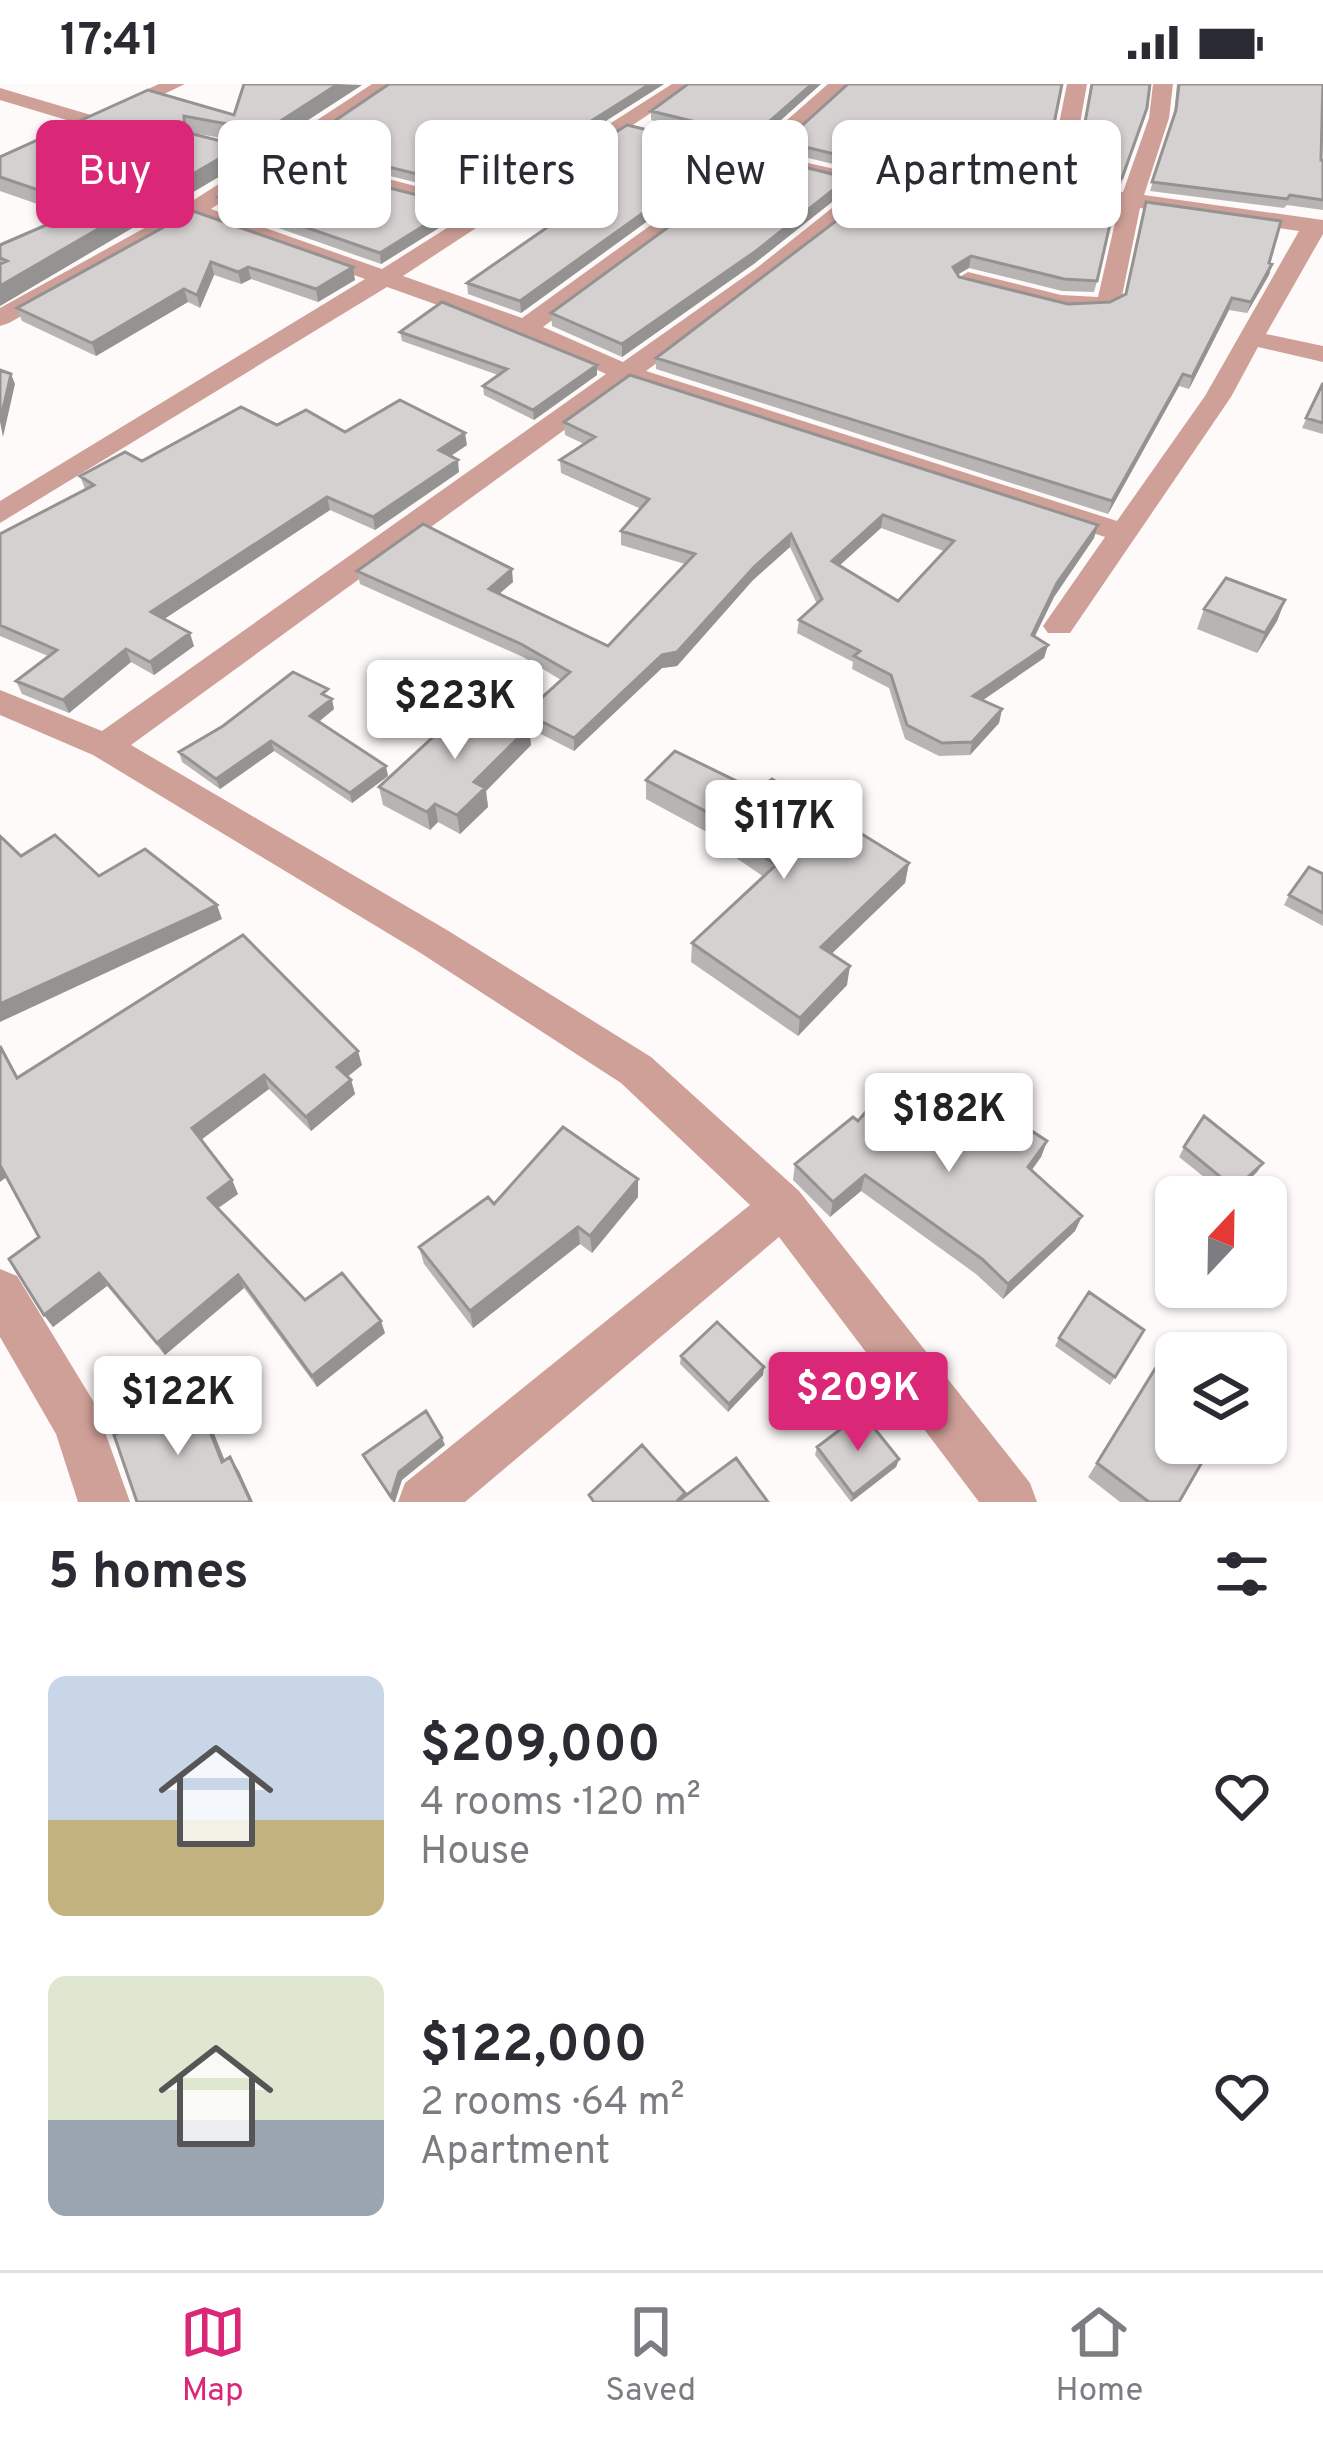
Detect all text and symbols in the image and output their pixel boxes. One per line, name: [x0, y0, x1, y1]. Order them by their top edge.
text: 17:41: [60, 14, 160, 71]
chip: Buy: [36, 120, 194, 228]
chip: Rent: [218, 120, 391, 228]
chip: Filters: [415, 120, 618, 228]
chip: New: [642, 120, 808, 228]
chip: Apartment: [832, 120, 1121, 228]
pin: $223K: [371, 660, 539, 762]
text: $223K: [394, 674, 516, 723]
pin: $117K: [700, 780, 868, 882]
text: $117K: [732, 794, 836, 843]
pin: $182K: [865, 1073, 1033, 1175]
text: $182K: [892, 1087, 1006, 1136]
north arrow: [1155, 1176, 1287, 1308]
map controls: [1155, 1176, 1287, 1464]
button: layers: [1155, 1332, 1287, 1464]
pin: $209K: [774, 1352, 942, 1454]
pin: $122K: [94, 1356, 262, 1458]
text: $209K: [796, 1366, 920, 1415]
text: $122K: [121, 1370, 235, 1419]
icon: filters: [1209, 1541, 1275, 1607]
text: 5 homes: [48, 1542, 249, 1607]
text: $209,000: [420, 1715, 661, 1780]
icon: home: [144, 1724, 288, 1868]
icon: heart: [1209, 1763, 1275, 1829]
text: 4 rooms · 120 m²: [420, 1780, 701, 1829]
text: House: [420, 1829, 530, 1878]
text: $122,000: [420, 2015, 647, 2080]
icon: home: [144, 2024, 288, 2168]
icon: heart: [1209, 2063, 1275, 2129]
text: 2 rooms · 64 m²: [420, 2080, 685, 2129]
text: Apartment: [420, 2129, 610, 2178]
tab: Map: [180, 2299, 246, 2413]
tab: Saved: [605, 2299, 696, 2413]
tab: Home: [1056, 2299, 1143, 2413]

